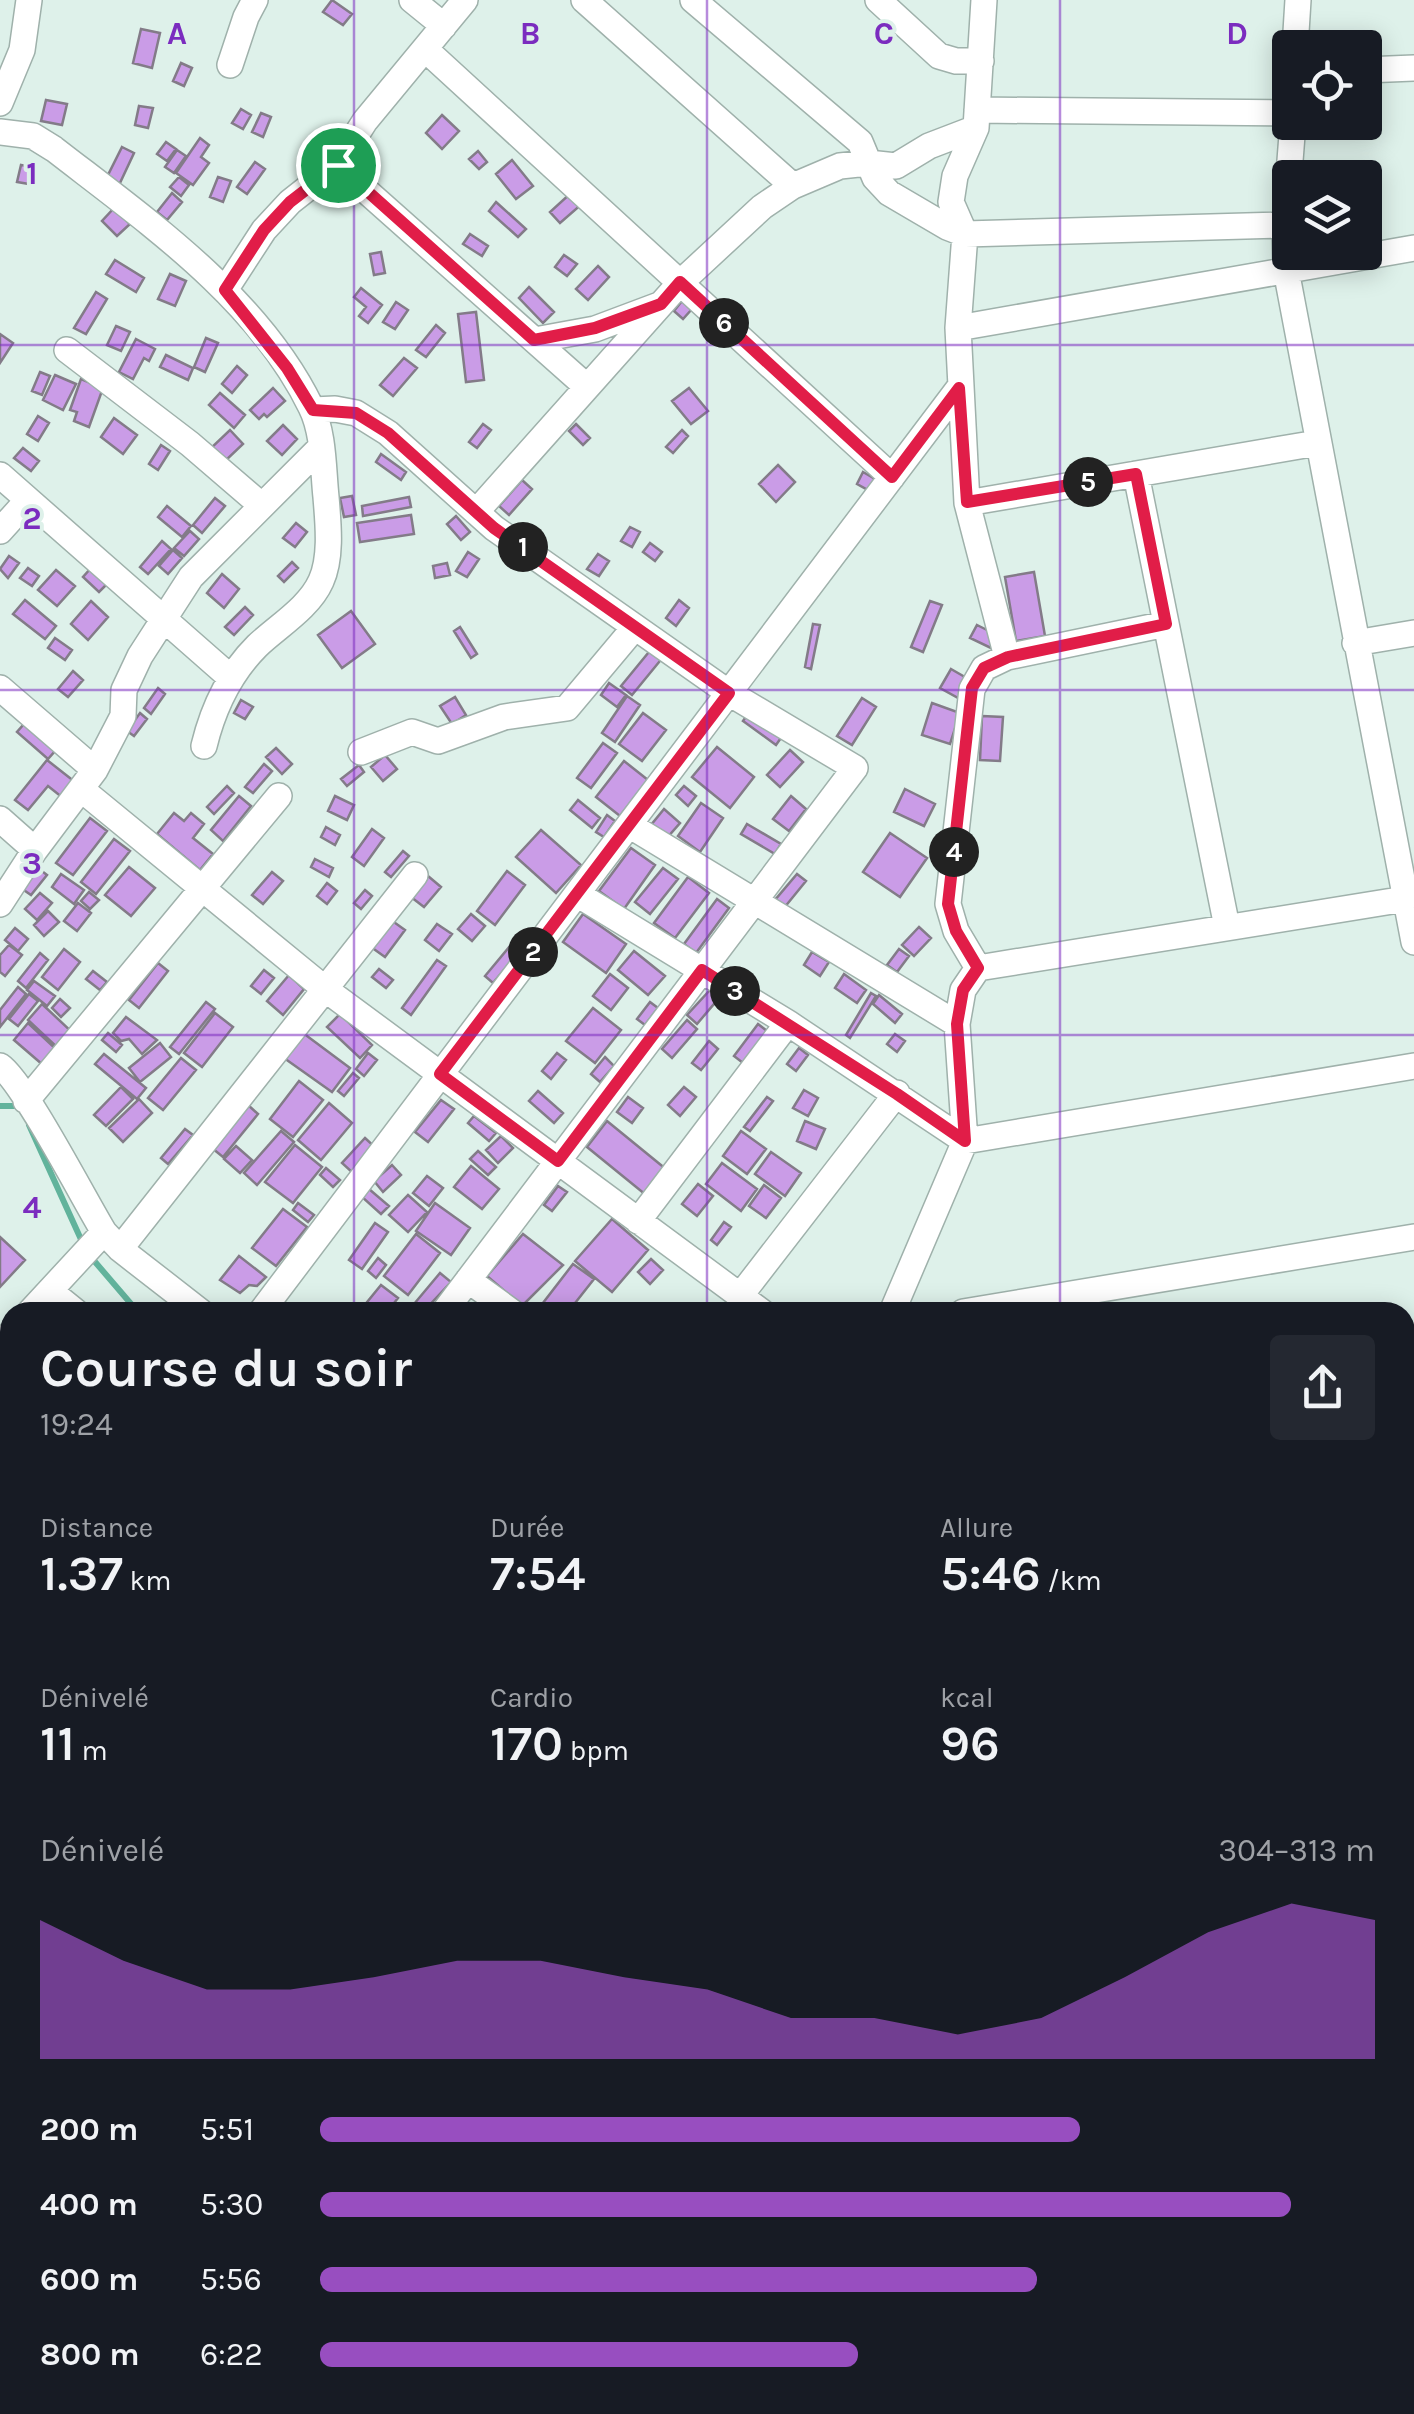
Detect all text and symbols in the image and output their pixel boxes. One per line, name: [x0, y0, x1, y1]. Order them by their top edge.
text: A: [167, 15, 187, 52]
text: B: [520, 15, 540, 52]
text: C: [874, 15, 894, 52]
text: D: [1226, 15, 1248, 52]
map controls: [1272, 30, 1382, 270]
button: locate: [1272, 30, 1382, 140]
pin: [296, 123, 381, 208]
icon: arrive: [311, 138, 366, 193]
text: 1: [26, 155, 38, 192]
button: layers: [1272, 160, 1382, 270]
pin: 6: [699, 298, 749, 348]
text: 6: [716, 306, 733, 339]
pin: 5: [1063, 457, 1113, 507]
text: 5: [1080, 465, 1096, 498]
text: 2: [22, 500, 42, 537]
pin: 1: [498, 522, 548, 572]
text: 1: [518, 530, 528, 563]
pin: 4: [929, 827, 979, 877]
text: 4: [946, 835, 962, 868]
text: 3: [22, 845, 42, 882]
pin: 2: [508, 927, 558, 977]
text: 2: [525, 935, 541, 968]
pin: 3: [710, 966, 760, 1016]
text: 3: [726, 974, 744, 1007]
text: 4: [22, 1189, 42, 1226]
button: share: [1270, 1335, 1375, 1440]
text: Course du soir: [40, 1336, 412, 1400]
text: 19:24: [40, 1406, 113, 1443]
text: Distance: [40, 1511, 153, 1544]
text: Durée: [490, 1511, 564, 1544]
text: Allure: [940, 1511, 1013, 1544]
text: 1.37: [40, 1544, 123, 1603]
text: 7:54: [490, 1544, 586, 1603]
text: 5:46: [940, 1544, 1041, 1603]
text: km: [123, 1564, 172, 1597]
text: /km: [1041, 1564, 1102, 1597]
text: Dénivelé: [40, 1681, 149, 1714]
text: Cardio: [490, 1681, 573, 1714]
text: kcal: [940, 1681, 993, 1714]
text: 11: [40, 1714, 75, 1773]
text: 170: [490, 1714, 563, 1773]
text: 96: [940, 1714, 1000, 1773]
text: m: [75, 1734, 108, 1767]
text: bpm: [563, 1734, 629, 1767]
text: Dénivelé: [40, 1832, 164, 1869]
text: 304–313 m: [1218, 1832, 1375, 1869]
text: 200 m: [40, 2111, 138, 2148]
text: 5:51: [200, 2111, 254, 2148]
text: 400 m: [40, 2186, 138, 2223]
text: 5:30: [200, 2186, 263, 2223]
text: 600 m: [40, 2261, 138, 2298]
text: 5:56: [200, 2261, 262, 2298]
text: 800 m: [40, 2336, 140, 2373]
text: 6:22: [200, 2336, 263, 2373]

